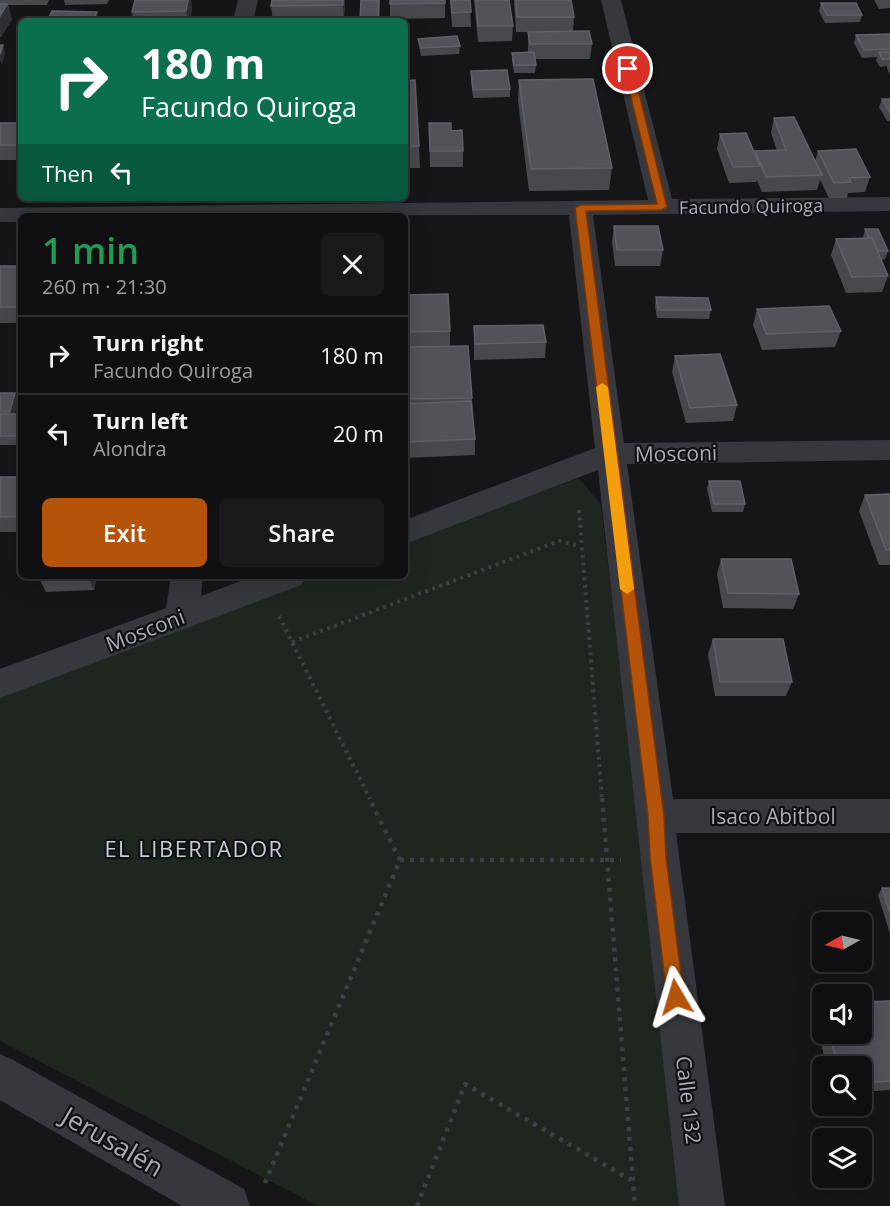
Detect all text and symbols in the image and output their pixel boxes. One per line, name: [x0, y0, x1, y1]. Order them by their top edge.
text: 180 m: [141, 34, 265, 91]
icon: right: [42, 42, 120, 120]
pin: [602, 43, 653, 94]
icon: arrive: [611, 52, 644, 85]
text: Facundo Quiroga: [141, 88, 357, 125]
icon: left: [105, 156, 138, 189]
text: Then: [42, 158, 93, 188]
street label: Facundo Quiroga: [679, 193, 823, 219]
text: 1 min: [42, 226, 139, 275]
button: close: [321, 233, 384, 296]
text: 260 m · 21:30: [42, 273, 167, 300]
text: Turn right: [93, 327, 204, 357]
icon: right: [42, 339, 75, 372]
text: 180 m: [320, 340, 384, 370]
text: Facundo Quiroga: [93, 357, 253, 384]
text: Turn left: [93, 405, 188, 435]
icon: left: [42, 417, 75, 450]
text: 20 m: [333, 418, 384, 448]
text: Alondra: [93, 435, 167, 462]
street label: Mosconi: [635, 438, 717, 468]
button: Exit: [42, 498, 207, 567]
button: Share: [219, 498, 384, 567]
street label: Mosconi: [102, 602, 188, 658]
street label: Isaco Abitbol: [710, 802, 836, 830]
district label: EL LIBERTADOR: [104, 833, 284, 863]
north arrow: [812, 912, 872, 972]
map controls: [812, 912, 872, 1188]
position arrow: [644, 965, 708, 1029]
button: sound: [812, 984, 872, 1044]
street label: Calle 132: [670, 1054, 708, 1146]
button: search: [812, 1056, 872, 1116]
street label: Jerusalén: [53, 1096, 171, 1185]
button: layers: [812, 1128, 872, 1188]

